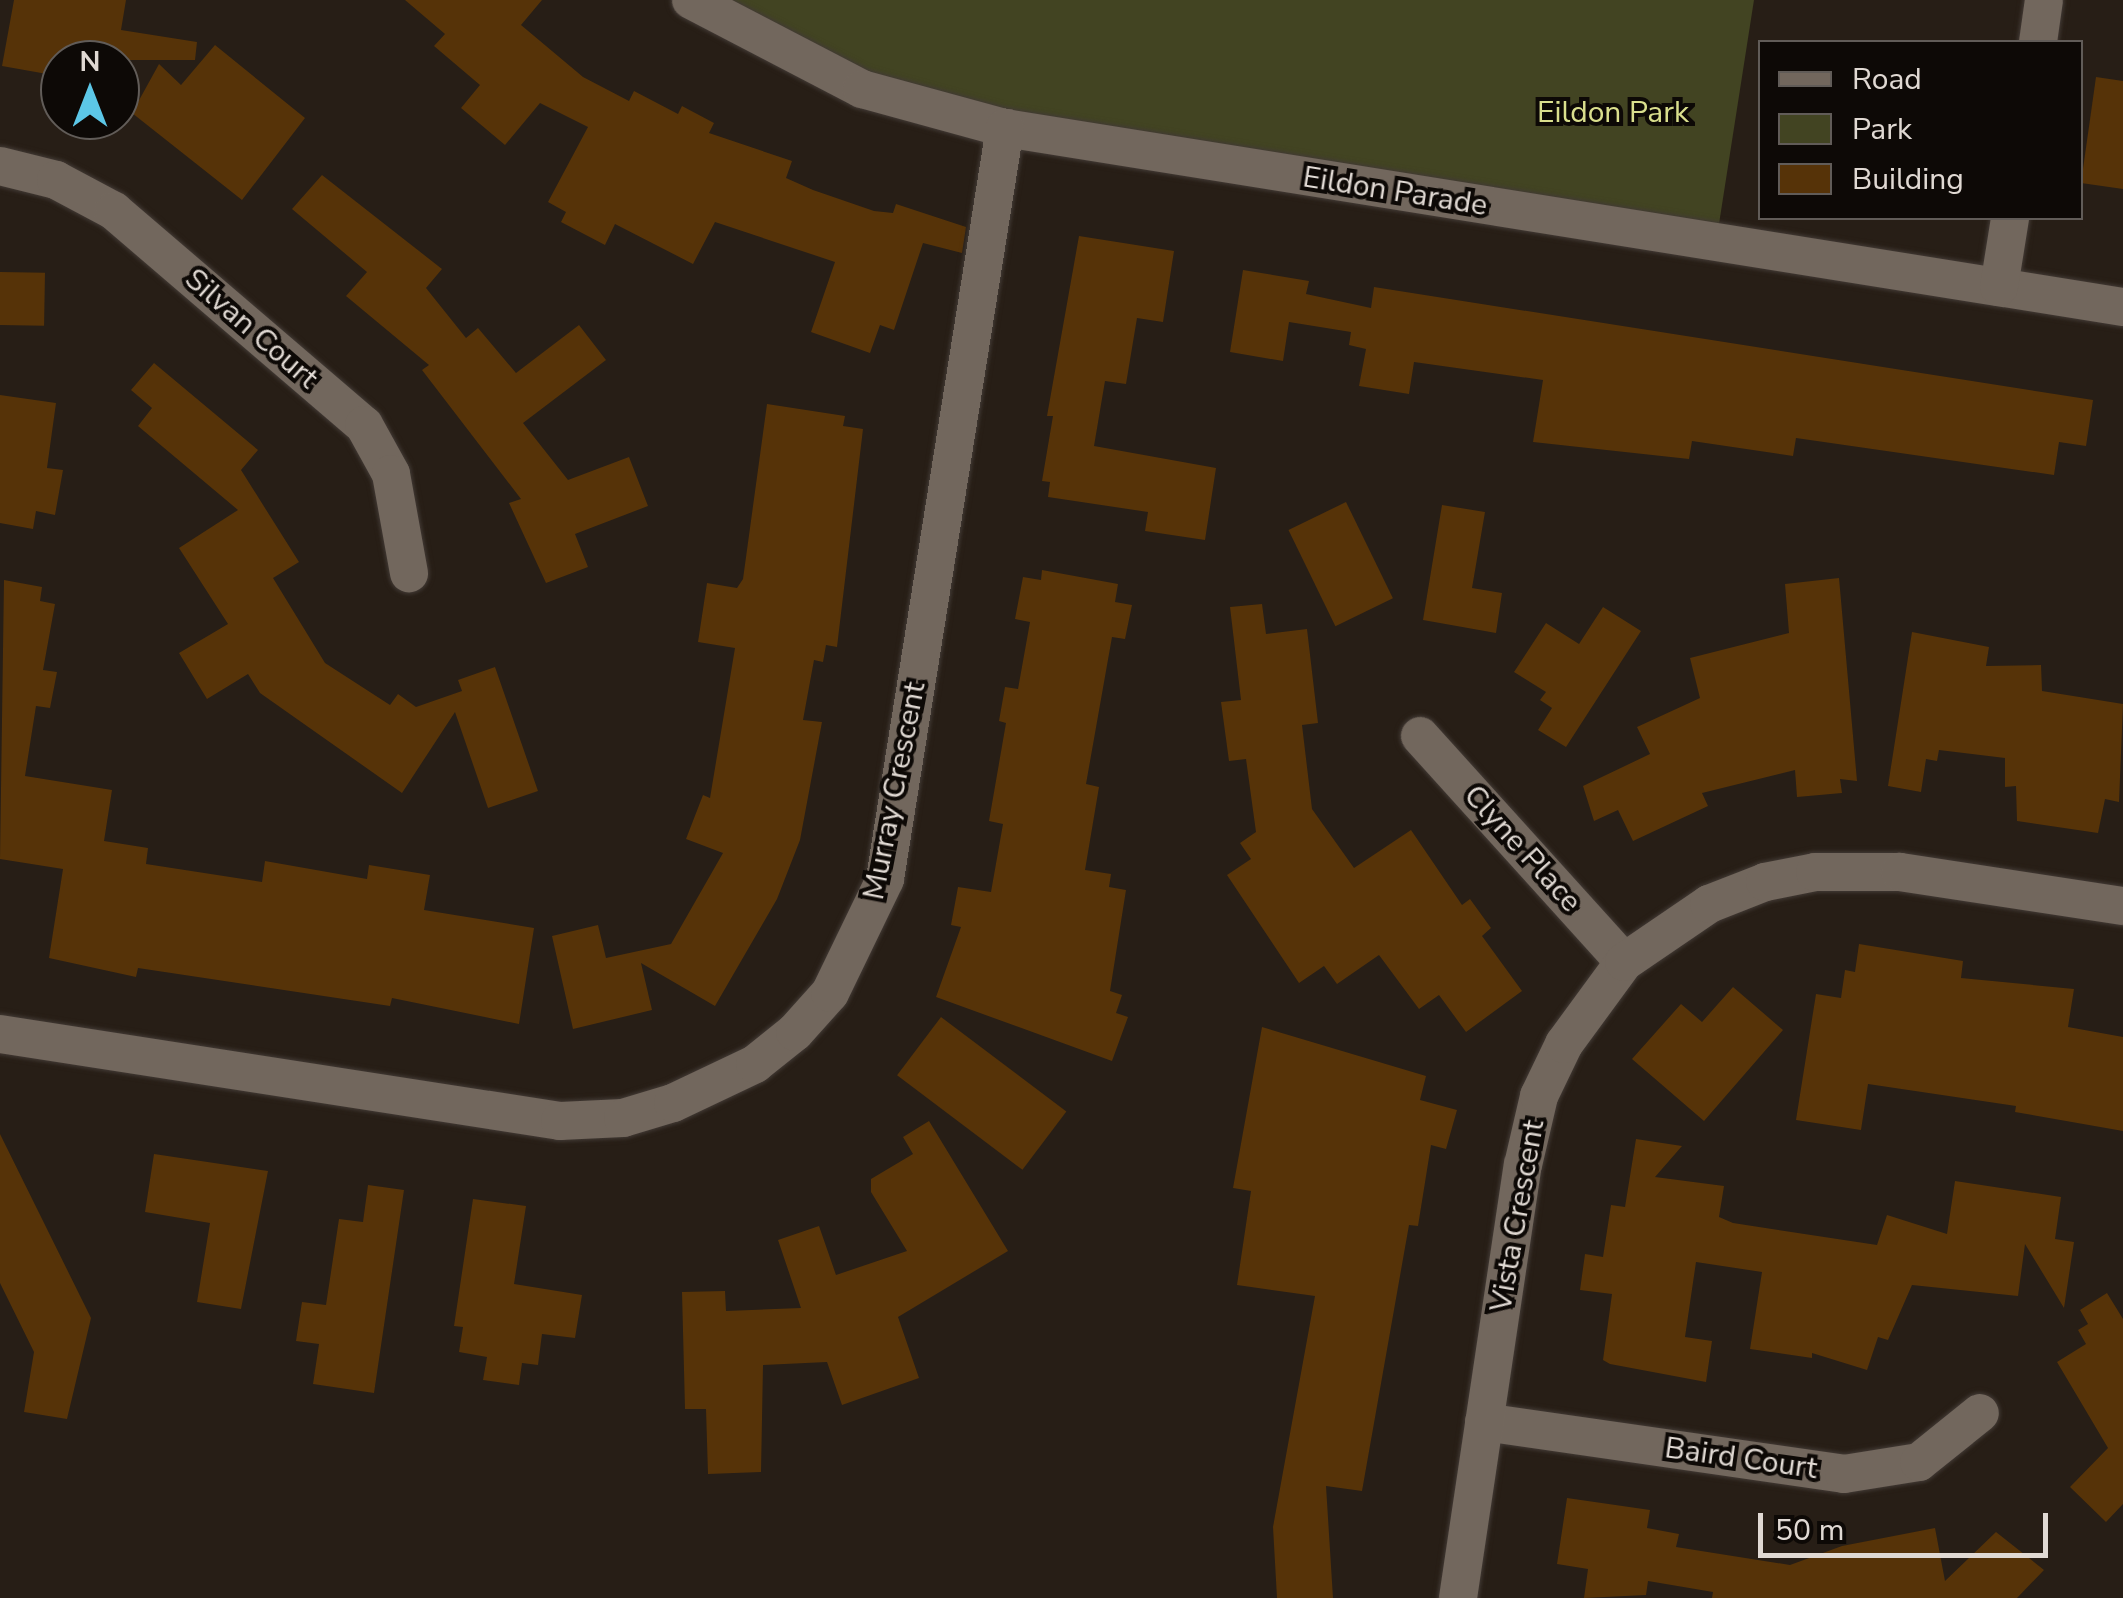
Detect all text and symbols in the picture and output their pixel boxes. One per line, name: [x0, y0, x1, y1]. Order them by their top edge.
north arrow: [40, 40, 140, 140]
legend: [1758, 40, 2083, 220]
text: N: [80, 43, 100, 81]
text: Road: [1852, 59, 1922, 100]
park label: Eildon Park: [1537, 95, 1689, 131]
text: Park: [1852, 109, 1912, 150]
text: Building: [1852, 159, 1964, 200]
street label: Eildon Parade: [1300, 160, 1490, 224]
street label: Silvan Court: [177, 261, 325, 397]
street label: Murray Crescent: [856, 679, 934, 903]
street label: Clyne Place: [1456, 778, 1588, 920]
street label: Vista Crescent: [1483, 1117, 1553, 1315]
street label: Baird Court: [1662, 1430, 1820, 1488]
scale bar: [1763, 1493, 2053, 1555]
text: 50 m: [1775, 1510, 1844, 1551]

